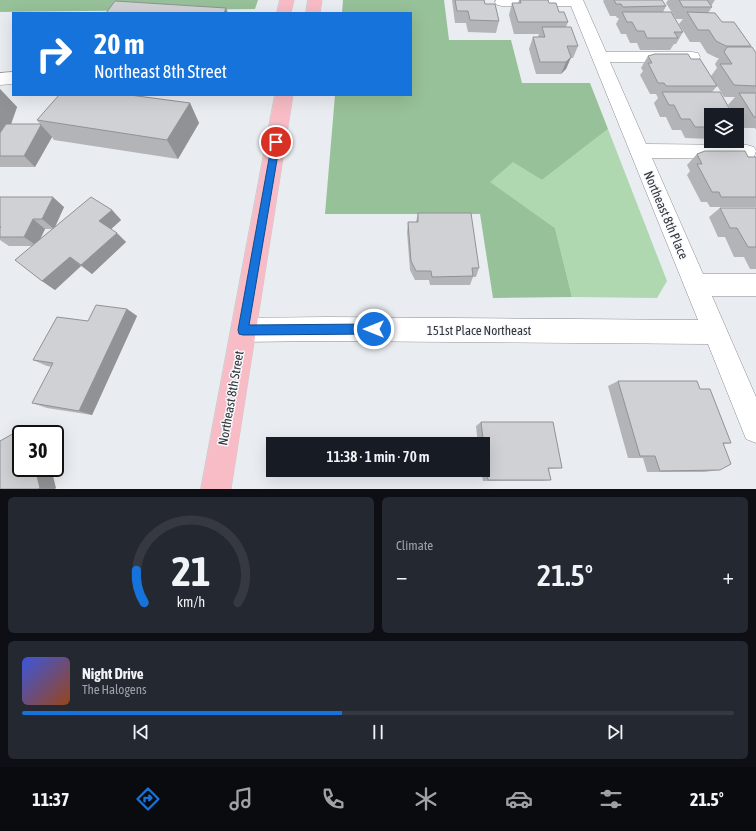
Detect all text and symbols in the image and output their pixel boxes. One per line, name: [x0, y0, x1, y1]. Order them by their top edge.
icon: right: [28, 28, 80, 80]
text: 20 m: [94, 28, 144, 60]
text: Northeast 8th Street: [94, 61, 227, 82]
map controls: [704, 108, 744, 148]
button: layers: [704, 108, 744, 148]
pin: [259, 125, 293, 159]
icon: arrive: [265, 131, 287, 153]
street label: Northeast 8th Place: [641, 169, 691, 261]
position arrow: [353, 308, 395, 350]
street label: 151st Place Northeast: [427, 323, 532, 338]
street label: Northeast 8th Street: [215, 349, 247, 447]
speed limit sign: 30: [12, 425, 64, 477]
text: 11:38 · 1 min · 70 m: [326, 448, 430, 465]
text: Climate: [396, 538, 433, 553]
text: 21: [171, 547, 211, 595]
text: 21.5°: [537, 558, 593, 592]
text: −: [396, 563, 407, 589]
text: +: [723, 563, 734, 589]
text: km/h: [177, 594, 205, 610]
text: Night Drive: [82, 665, 144, 682]
text: The Halogens: [82, 682, 147, 697]
icon: previous: [130, 721, 152, 743]
icon: pause: [367, 721, 389, 743]
icon: next: [604, 721, 626, 743]
icon: directions: [134, 785, 162, 813]
icon: music: [227, 785, 255, 813]
icon: phone: [319, 785, 347, 813]
icon: climate: [412, 785, 440, 813]
icon: car: [505, 785, 533, 813]
icon: filters: [597, 785, 625, 813]
text: 11:37: [32, 789, 69, 810]
text: 21.5°: [690, 789, 724, 810]

